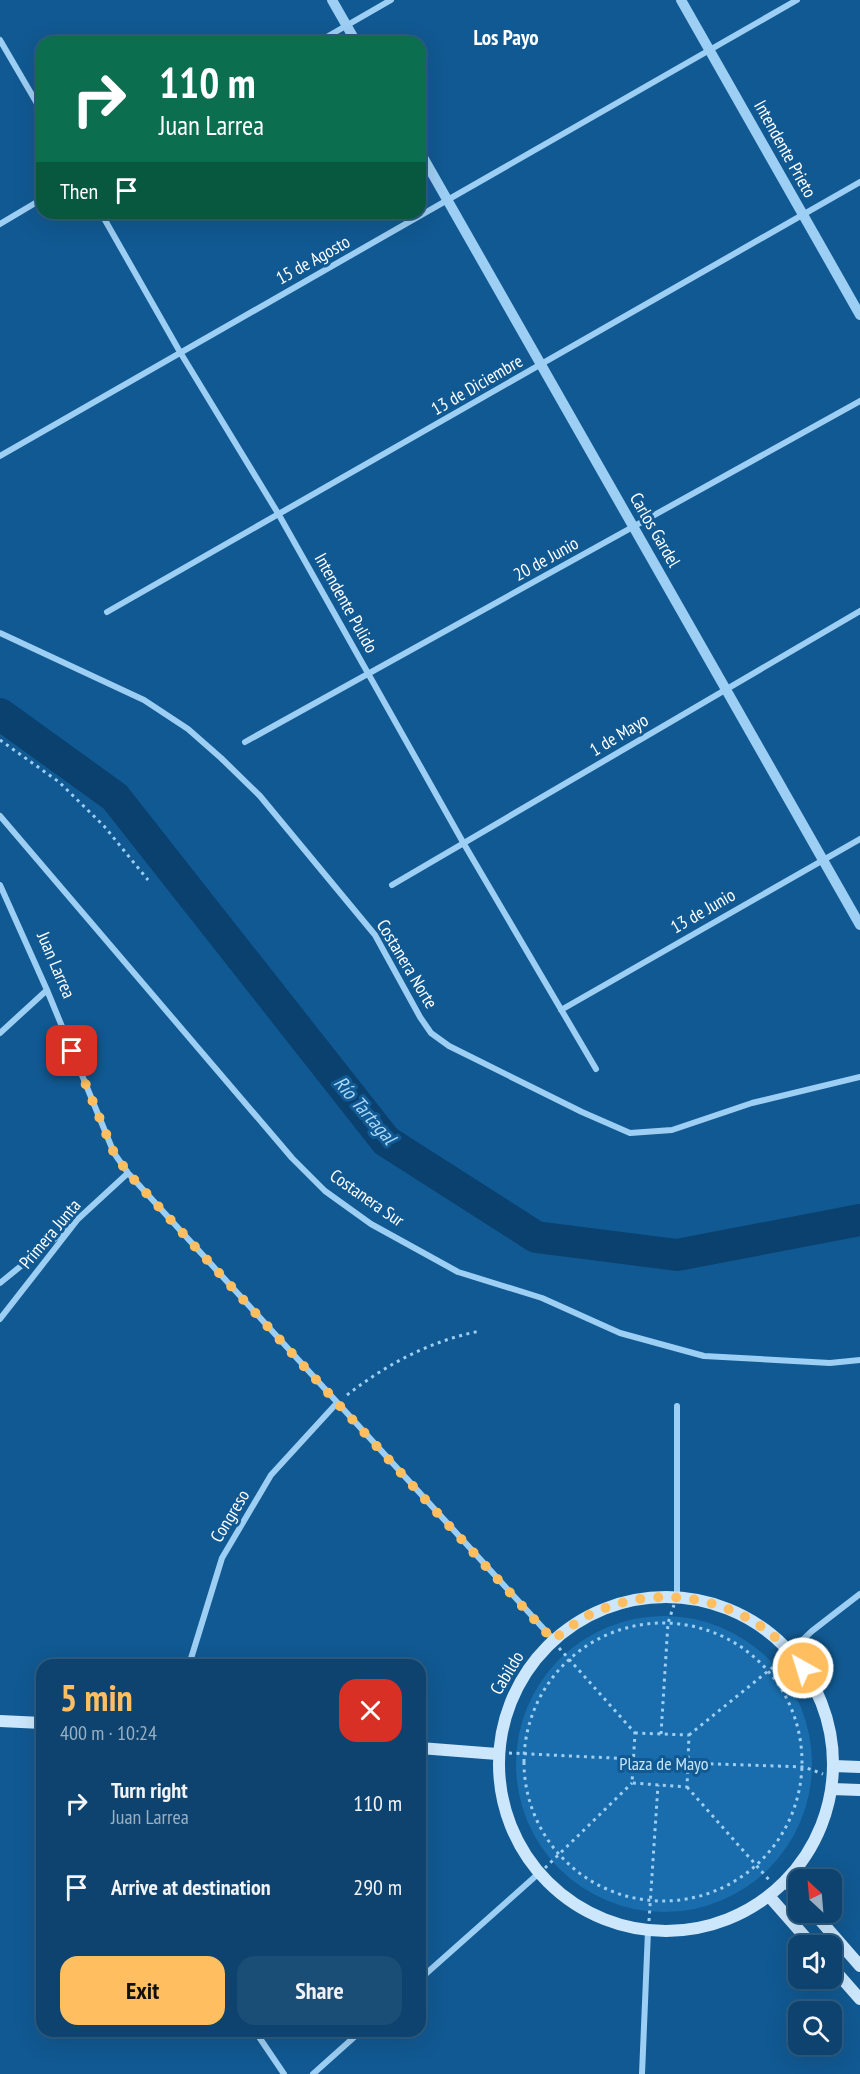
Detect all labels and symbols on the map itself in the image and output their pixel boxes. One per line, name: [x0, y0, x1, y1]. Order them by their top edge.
district label: Los Payo: [473, 24, 539, 51]
street label: Intendente Prieto: [749, 96, 822, 202]
street label: 15 de Agosto: [272, 230, 354, 289]
street label: 13 de Diciembre: [427, 349, 527, 420]
street label: Carlos Gardel: [625, 488, 686, 572]
street label: 20 de Junio: [509, 531, 582, 586]
street label: Intendente Pulido: [310, 549, 383, 657]
street label: 1 de Mayo: [585, 708, 652, 761]
street label: 13 de Junio: [666, 883, 739, 938]
street label: Costanera Norte: [372, 915, 443, 1013]
street label: Juan Larrea: [32, 927, 81, 1002]
pin: [46, 1025, 97, 1076]
water label: Río Tartagal: [328, 1070, 403, 1151]
street label: Costanera Sur: [326, 1164, 409, 1232]
street label: Primera Junta: [14, 1194, 85, 1273]
street label: Congreso: [205, 1485, 254, 1546]
position arrow: [771, 1636, 835, 1700]
street label: Cabildo: [485, 1647, 529, 1699]
park label: Plaza de Mayo: [619, 1752, 709, 1775]
north arrow: [788, 1869, 842, 1923]

